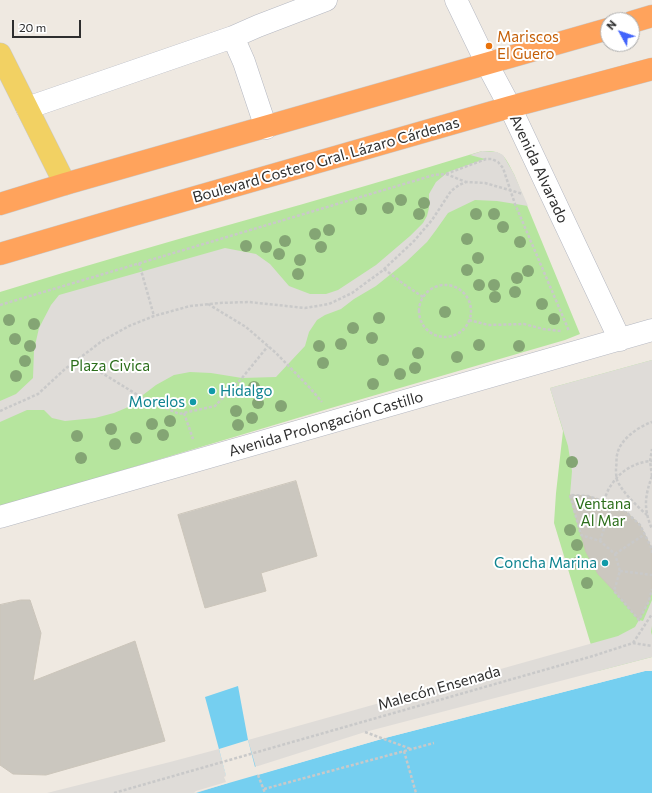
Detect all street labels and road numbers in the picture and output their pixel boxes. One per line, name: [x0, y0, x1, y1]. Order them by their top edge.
street label: Avenida Alvarado: [506, 112, 572, 226]
street label: Boulevard Costero Gral. Lázaro Cárdenas: [191, 113, 461, 207]
street label: Avenida Prolongación Castillo: [227, 388, 425, 460]
street label: Malecón Ensenada: [376, 662, 502, 714]

